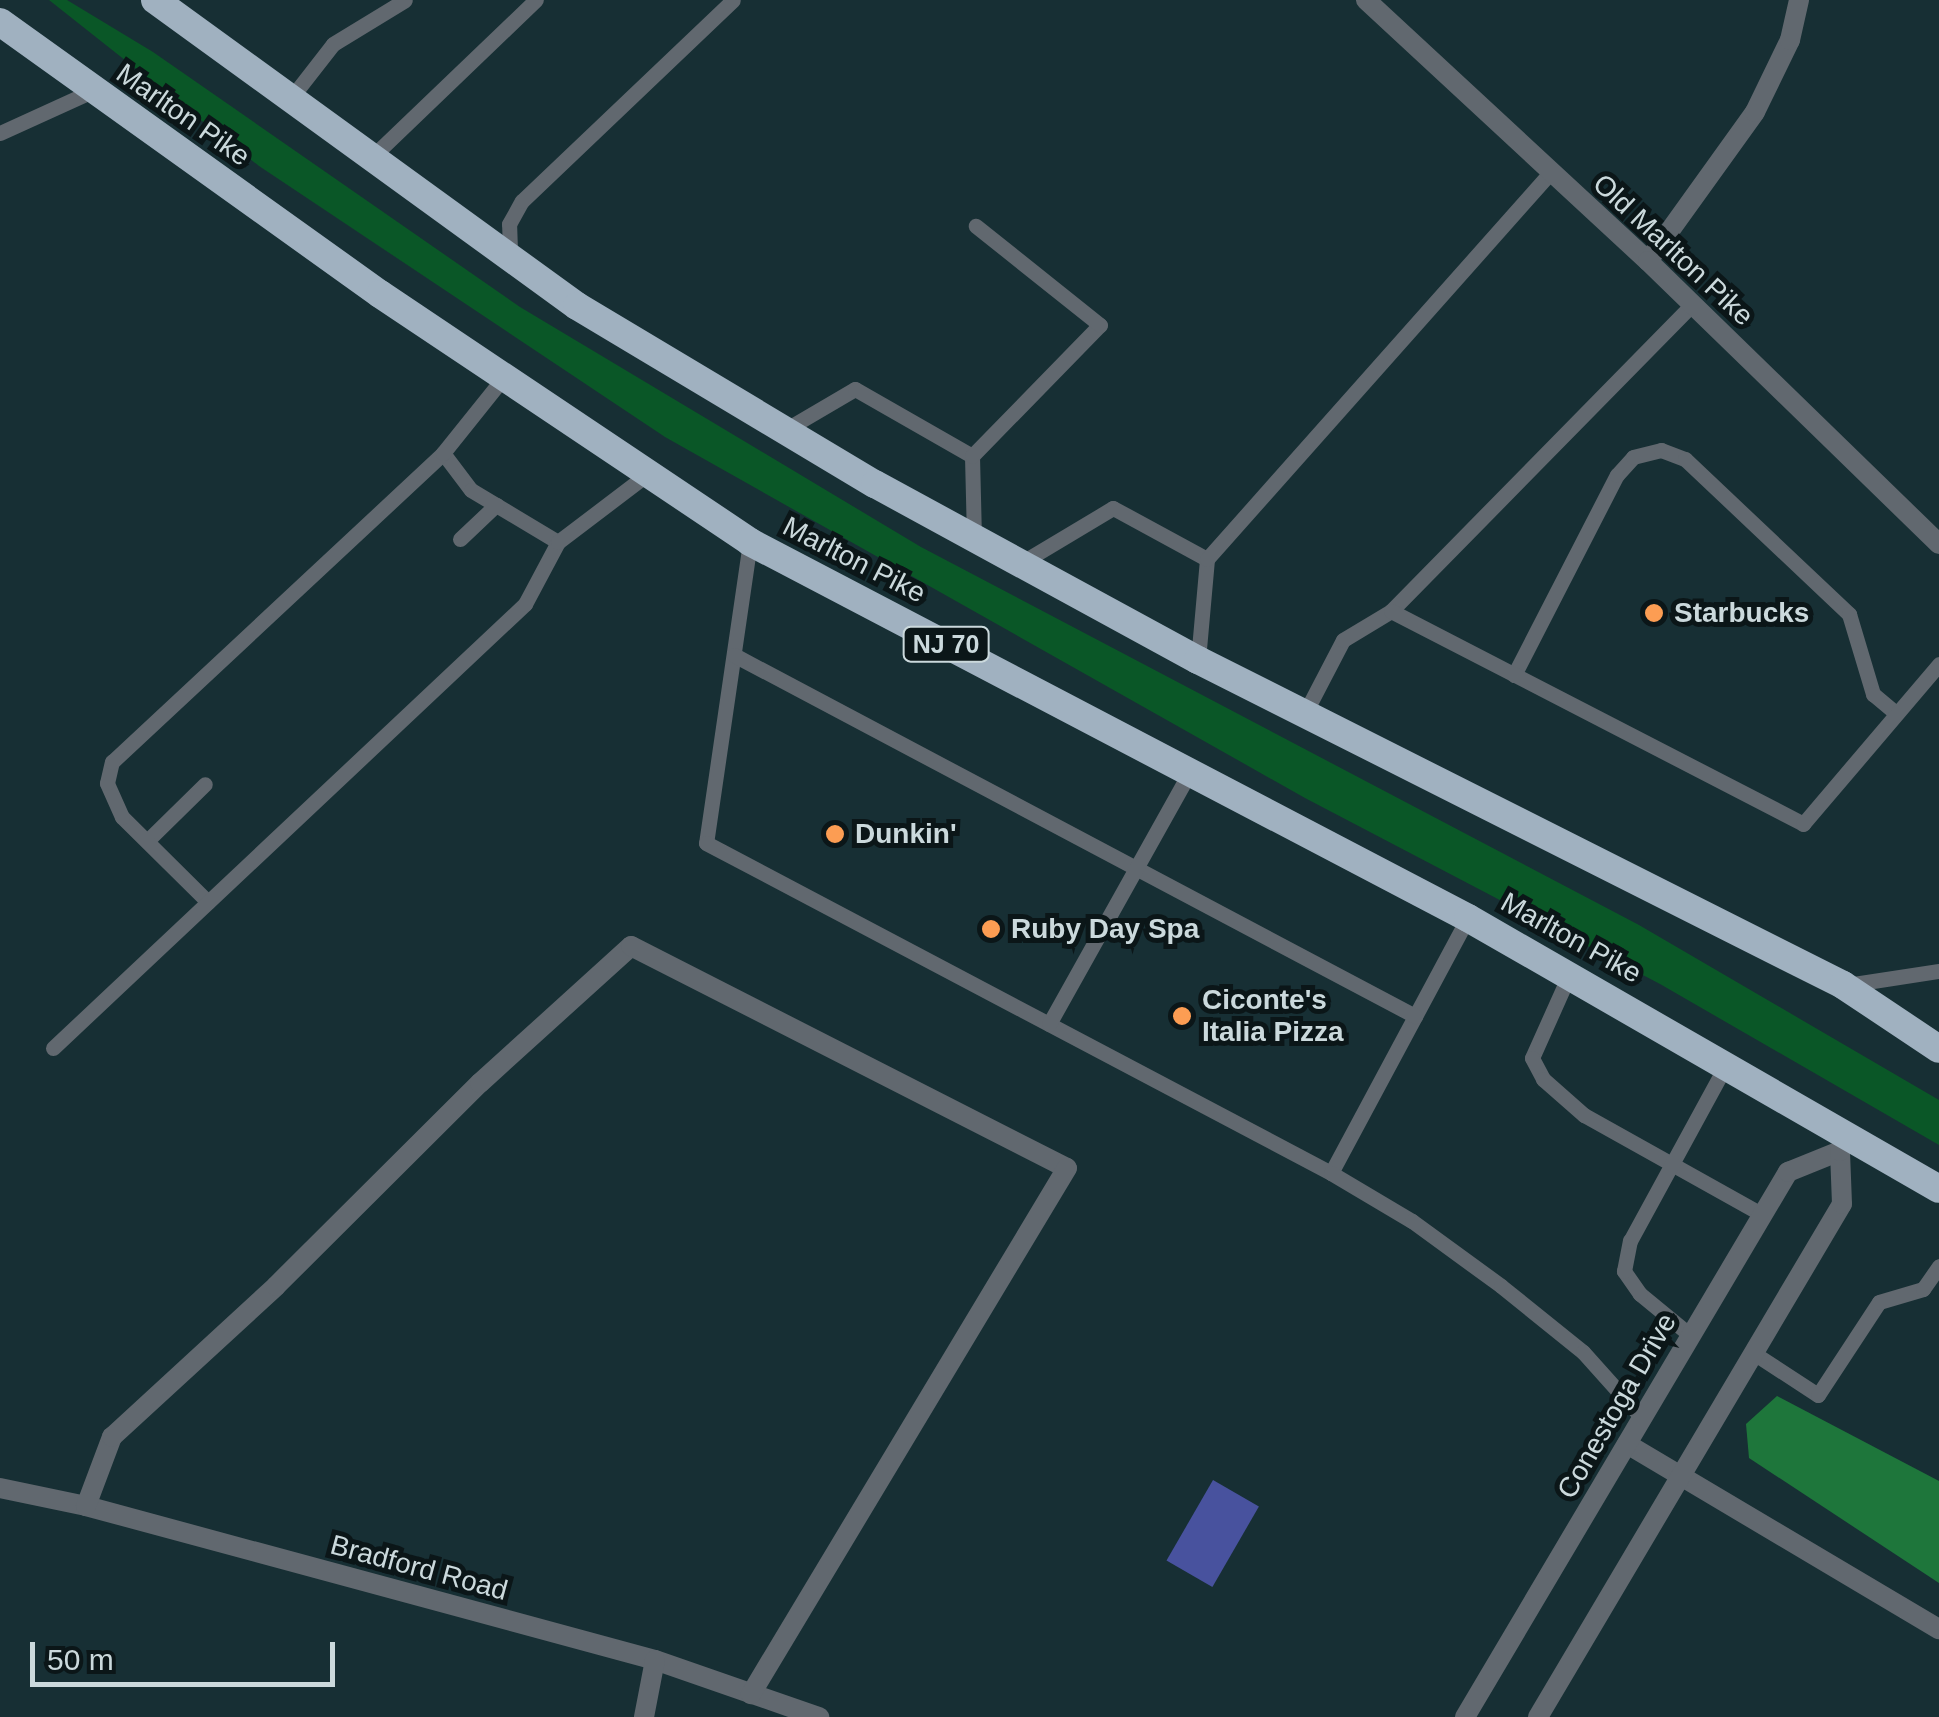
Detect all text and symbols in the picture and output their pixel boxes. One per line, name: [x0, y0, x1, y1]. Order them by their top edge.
street label: Marlton Pike: [110, 57, 256, 173]
street label: Old Marlton Pike: [1586, 167, 1760, 333]
street label: Marlton Pike: [777, 510, 931, 610]
place label: Starbucks: [1674, 596, 1809, 630]
marker: Starbucks: [1643, 602, 1665, 624]
road number: NJ 70: [901, 624, 991, 664]
place label: Dunkin': [855, 817, 957, 851]
marker: Dunkin': [824, 823, 846, 845]
street label: Marlton Pike: [1495, 886, 1647, 990]
place label: Ruby Day Spa: [1011, 912, 1199, 946]
marker: Ruby Day Spa: [980, 918, 1002, 940]
place label: Ciconte's Italia Pizza: [1202, 983, 1344, 1049]
marker: Ciconte's Italia Pizza: [1171, 1005, 1193, 1027]
street label: Conestoga Drive: [1550, 1307, 1684, 1505]
street label: Bradford Road: [327, 1528, 511, 1608]
scale bar: [35, 1622, 340, 1684]
text: 50 m: [47, 1643, 114, 1676]

